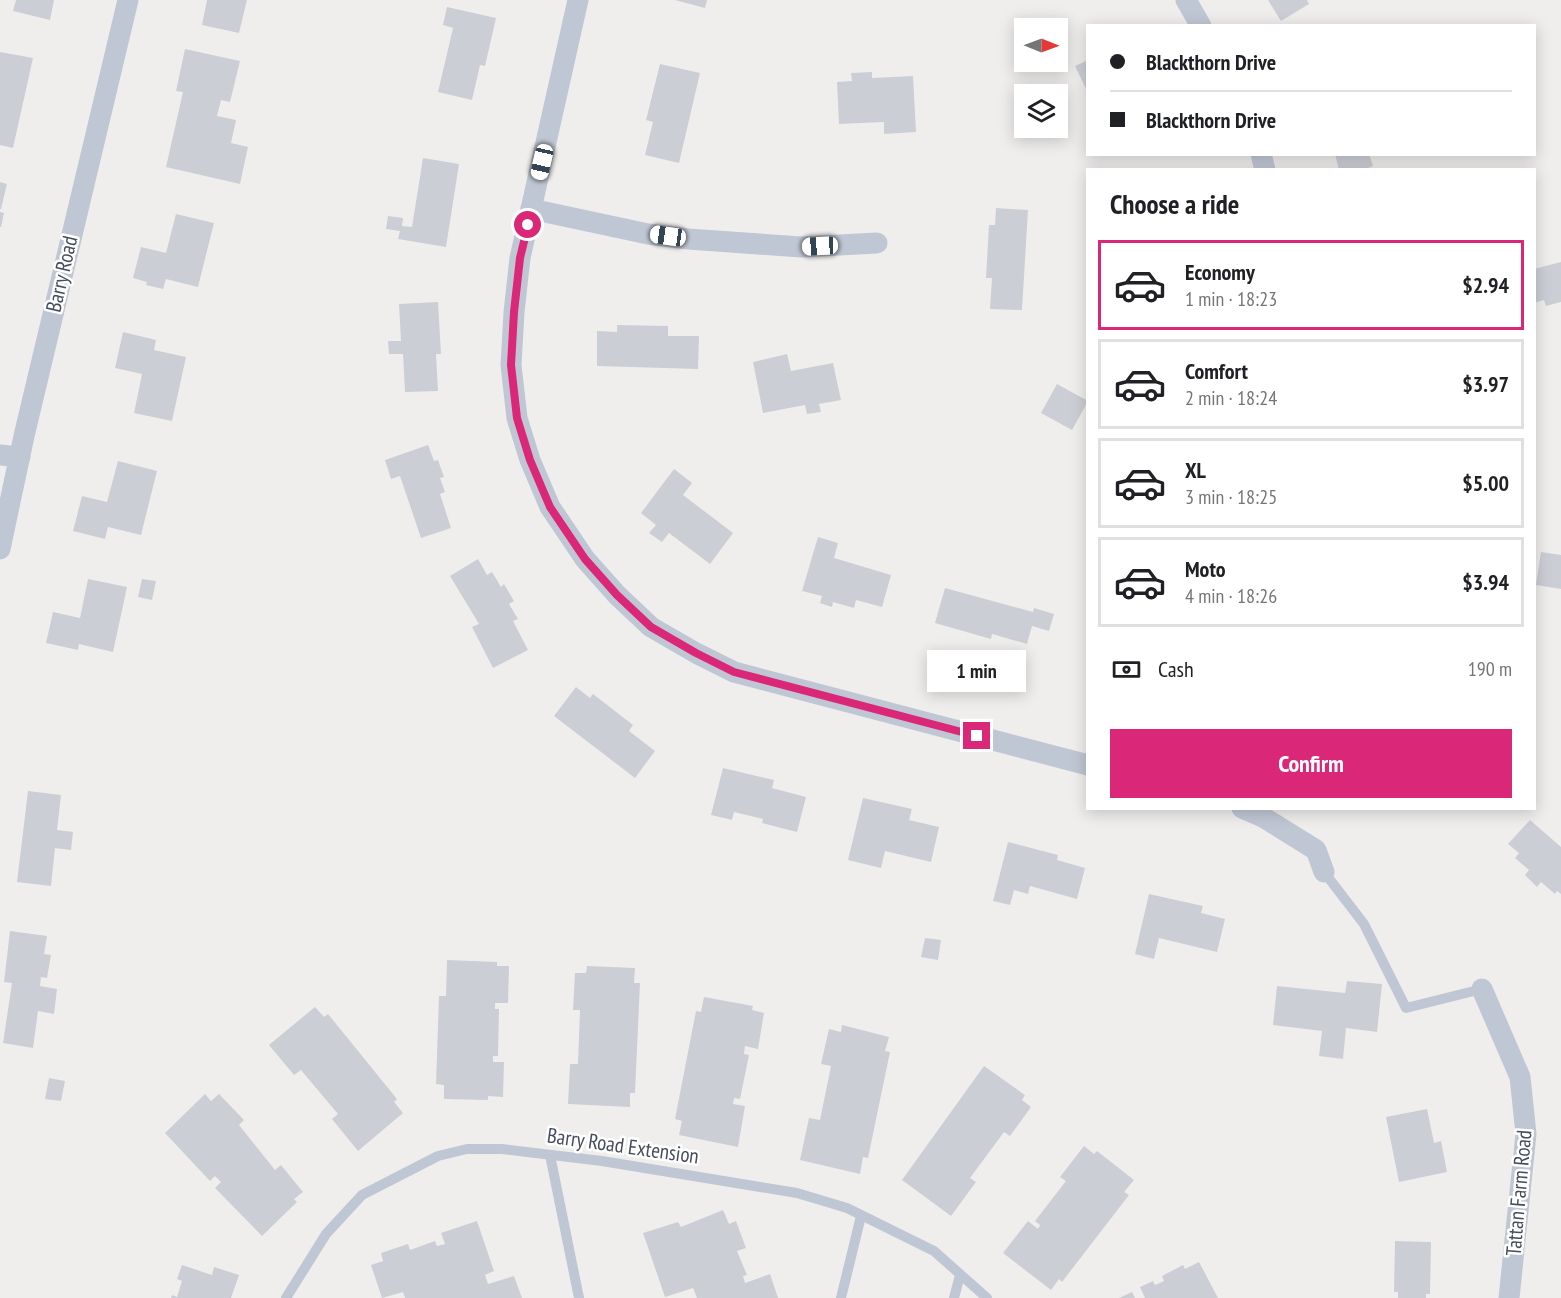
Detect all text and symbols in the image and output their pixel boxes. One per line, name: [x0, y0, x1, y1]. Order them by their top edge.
north arrow: [1014, 18, 1068, 72]
map controls: [1014, 18, 1068, 138]
text: Blackthorn Drive: [1146, 48, 1276, 76]
button: layers: [1014, 84, 1068, 138]
text: Blackthorn Drive: [1146, 106, 1276, 134]
car: [529, 142, 555, 182]
text: Choose a ride: [1110, 187, 1239, 221]
route start: [514, 211, 541, 238]
car: [649, 225, 687, 247]
street label: Barry Road: [40, 233, 83, 315]
car: [802, 236, 838, 256]
icon: car: [1113, 258, 1167, 312]
text: Economy: [1185, 258, 1255, 286]
text: $2.94: [1462, 271, 1509, 299]
text: 1 min · 18:23: [1185, 286, 1277, 312]
icon: car: [1113, 357, 1167, 411]
text: Comfort: [1185, 357, 1248, 385]
text: $3.97: [1462, 370, 1509, 398]
text: 2 min · 18:24: [1185, 385, 1277, 411]
icon: car: [1113, 456, 1167, 510]
text: XL: [1185, 456, 1206, 484]
text: $5.00: [1462, 469, 1509, 497]
text: 3 min · 18:25: [1185, 484, 1277, 510]
icon: car: [1113, 555, 1167, 609]
text: Moto: [1185, 555, 1226, 583]
text: $3.94: [1462, 568, 1509, 596]
text: 4 min · 18:26: [1185, 583, 1277, 609]
callout: 1 min: [928, 649, 1026, 691]
icon: cash: [1110, 653, 1143, 686]
text: Cash: [1158, 655, 1194, 683]
text: 190 m: [1468, 656, 1512, 682]
text: 1 min: [956, 658, 997, 684]
route end: [963, 722, 990, 749]
button: Confirm: [1110, 729, 1512, 798]
street label: Barry Road Extension: [545, 1121, 701, 1170]
street label: Tattan Farm Road: [1500, 1129, 1537, 1257]

